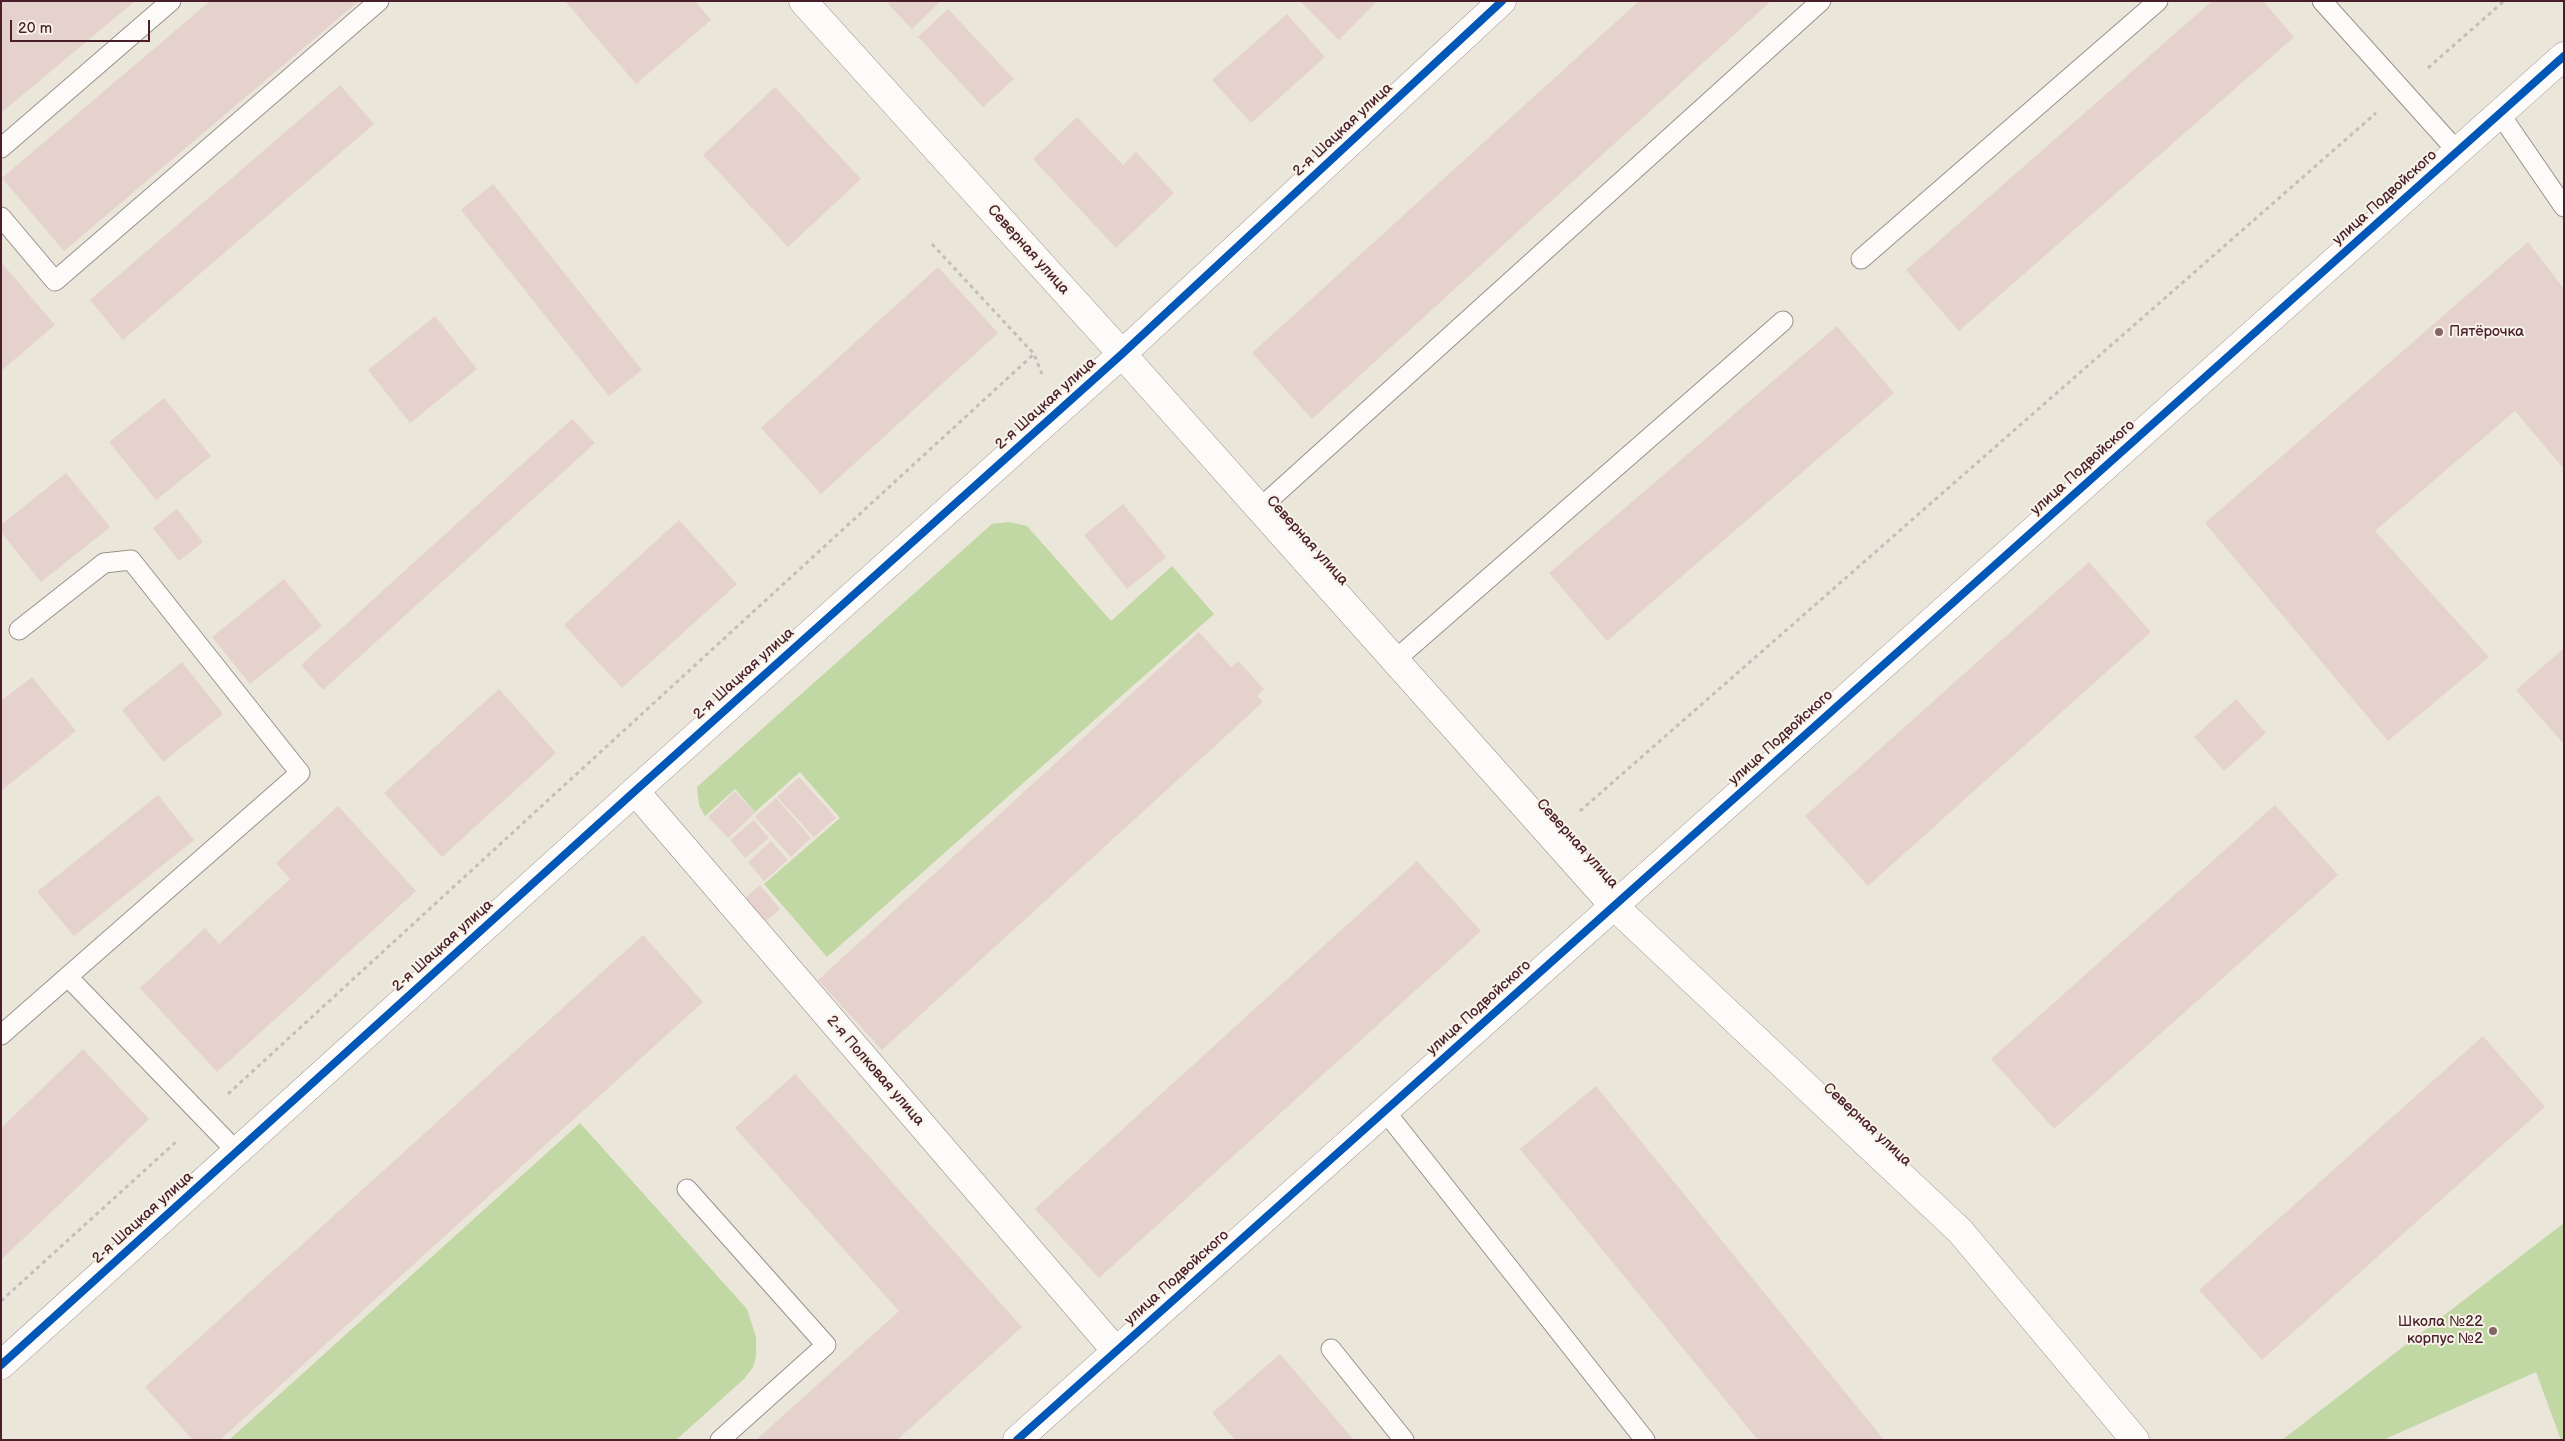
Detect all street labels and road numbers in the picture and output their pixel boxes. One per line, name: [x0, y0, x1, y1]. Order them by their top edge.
street label: 2-я Шацкая улица: [1290, 79, 1396, 181]
street label: улица Подвойского: [2329, 147, 2441, 249]
street label: Северная улица: [983, 201, 1073, 299]
street label: 2-я Шацкая улица: [992, 354, 1100, 454]
street label: улица Подвойского: [2027, 417, 2139, 519]
street label: Северная улица: [1262, 492, 1352, 590]
street label: 2-я Шацкая улица: [690, 624, 798, 724]
street label: улица Подвойского: [1725, 687, 1837, 789]
street label: Северная улица: [1532, 795, 1622, 893]
street label: 2-я Шацкая улица: [389, 896, 497, 996]
street label: улица Подвойского: [1423, 957, 1535, 1059]
street label: 2-я Полковая улица: [822, 1012, 928, 1130]
street label: Северная улица: [1819, 1079, 1915, 1171]
street label: 2-я Шацкая улица: [89, 1168, 197, 1268]
street label: улица Подвойского: [1121, 1227, 1233, 1329]

